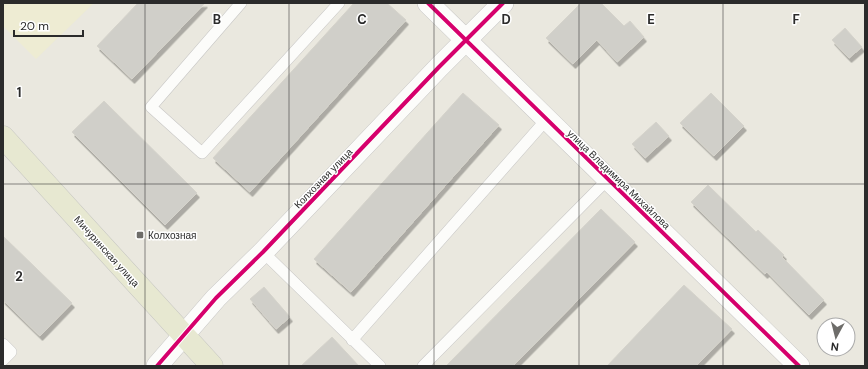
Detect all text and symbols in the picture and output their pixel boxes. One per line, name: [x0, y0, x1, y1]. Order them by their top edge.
text: B: [213, 11, 221, 28]
text: C: [357, 11, 367, 28]
text: D: [501, 11, 511, 28]
text: E: [647, 11, 655, 28]
text: F: [792, 11, 800, 28]
scale bar: [14, 12, 83, 38]
text: 20 m: [20, 18, 49, 34]
text: 1: [17, 84, 21, 101]
street label: улица Владимира Михайлова: [564, 127, 673, 232]
street label: Колхозная улица: [291, 145, 356, 211]
street label: Мичуринская улица: [71, 213, 142, 290]
place label: Колхозная: [148, 229, 196, 242]
marker: Колхозная: [135, 230, 145, 240]
text: 2: [15, 268, 23, 285]
north arrow: [816, 317, 856, 357]
text: N: [830, 339, 840, 354]

